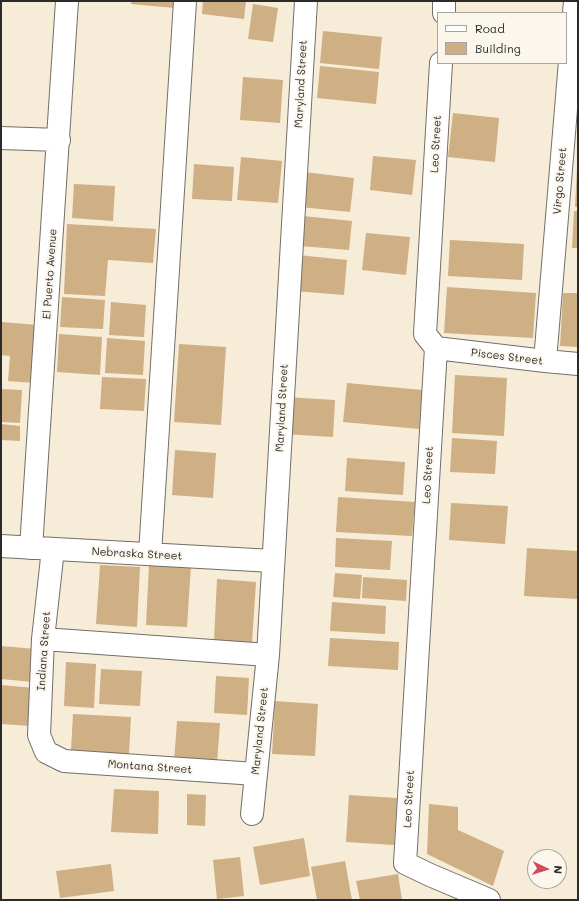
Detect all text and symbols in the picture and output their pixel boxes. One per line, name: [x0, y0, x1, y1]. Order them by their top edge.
legend: [437, 12, 567, 64]
text: Road: [475, 20, 505, 36]
street label: Maryland Street: [292, 40, 310, 128]
text: Building: [475, 40, 521, 56]
street label: Leo Street: [428, 115, 444, 173]
street label: Virgo Street: [550, 147, 570, 215]
street label: El Puerto Avenue: [40, 228, 60, 320]
street label: Pisces Street: [470, 346, 544, 368]
street label: Maryland Street: [273, 364, 291, 452]
street label: Leo Street: [420, 446, 436, 504]
street label: Nebraska Street: [91, 545, 183, 563]
street label: Indiana Street: [35, 611, 53, 691]
street label: Maryland Street: [249, 687, 271, 775]
street label: Montana Street: [107, 757, 193, 777]
street label: Leo Street: [401, 770, 417, 828]
north arrow: [527, 849, 567, 889]
text: N: [551, 865, 566, 874]

